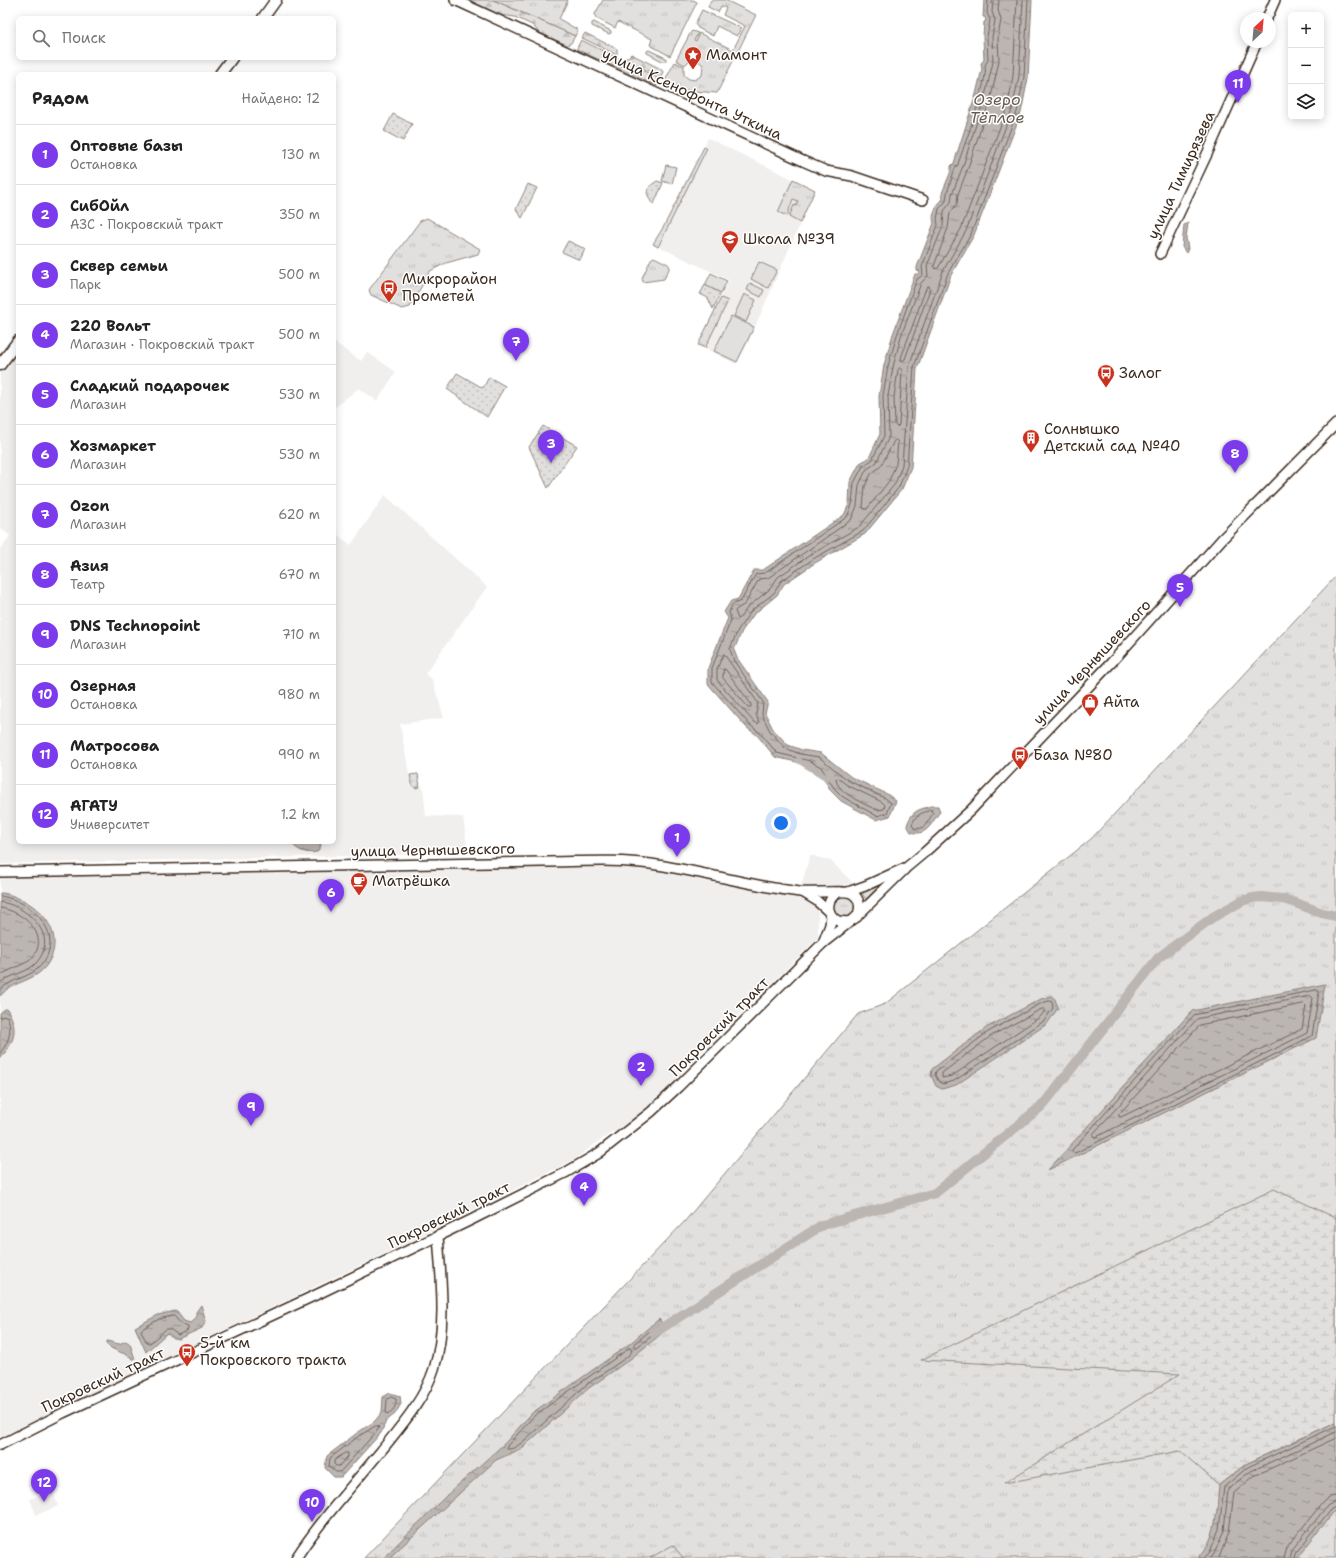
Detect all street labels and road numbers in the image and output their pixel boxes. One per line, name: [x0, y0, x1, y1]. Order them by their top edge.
street label: улица Ксенофонта Уткина: [599, 43, 786, 145]
street label: улица Тимирязева: [1143, 107, 1220, 242]
street label: улица Чернышевского: [1029, 595, 1155, 729]
street label: улица Чернышевского: [351, 839, 515, 861]
street label: Покровский тракт: [665, 973, 773, 1081]
street label: Покровский тракт: [385, 1177, 514, 1253]
street label: Покровский тракт: [38, 1343, 168, 1417]

